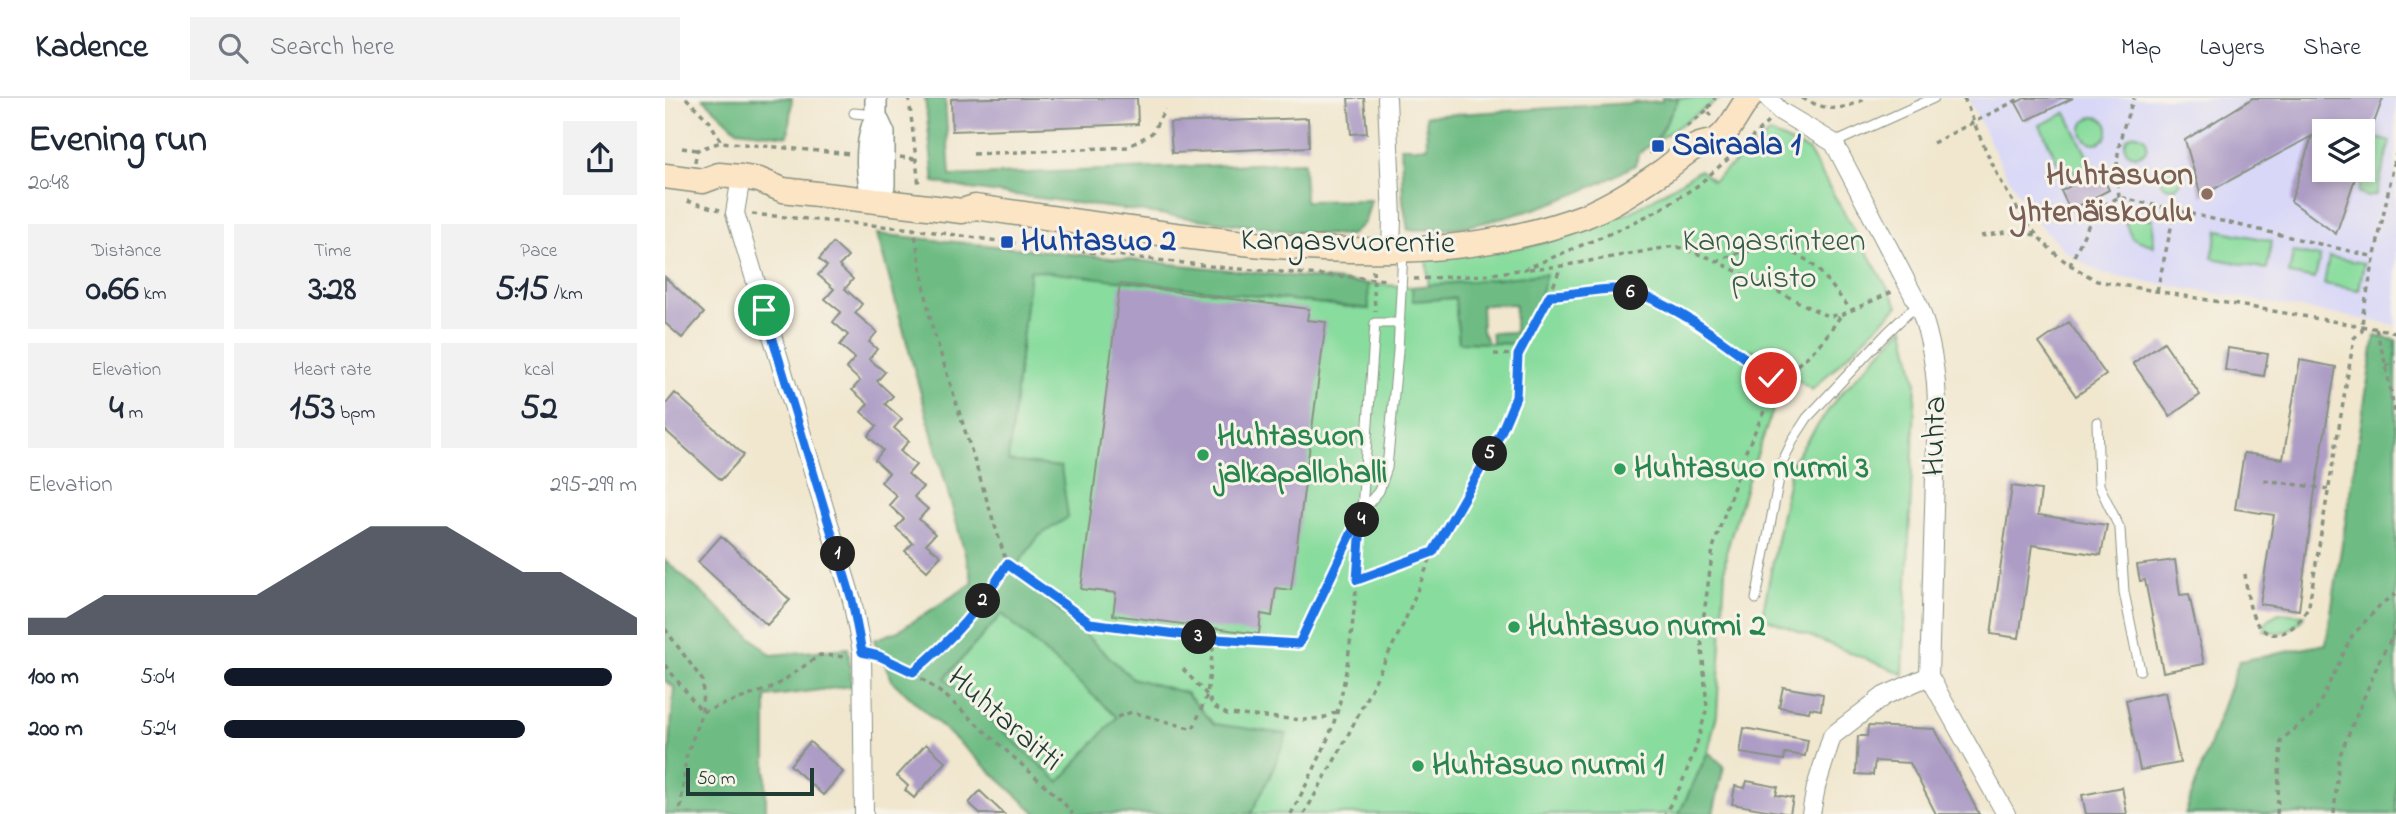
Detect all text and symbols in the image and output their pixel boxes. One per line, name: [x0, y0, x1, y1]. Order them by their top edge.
search box: [190, 17, 680, 80]
text: Kadence: [35, 24, 148, 72]
icon: search: [214, 29, 252, 67]
text: Search here: [270, 29, 394, 67]
text: Map: [2121, 31, 2161, 66]
text: Layers: [2199, 31, 2265, 66]
text: Share: [2303, 31, 2361, 66]
text: Evening run: [28, 113, 207, 169]
map controls: [2312, 119, 2375, 182]
button: layers: [2312, 119, 2375, 182]
button: share: [563, 121, 637, 195]
place label: Sairaala 1: [1672, 123, 1801, 170]
marker: Sairaala 1: [1650, 138, 1666, 154]
place label: Huhtasuon yhtenäiskoulu: [2008, 153, 2193, 238]
text: 20:48: [28, 167, 69, 200]
marker: Huhtasuon yhtenäiskoulu: [2199, 186, 2215, 202]
street label: Kangasvuorentie: [1240, 218, 1456, 268]
place label: Huhtasuo 2: [1021, 219, 1176, 266]
park label: Kangasrinteen puisto: [1682, 219, 1866, 303]
marker: Huhtasuo 2: [999, 234, 1015, 250]
text: Distance: [91, 238, 161, 265]
text: Time: [314, 238, 351, 265]
text: Pace: [520, 238, 557, 265]
text: 0.66: [86, 265, 139, 316]
text: 3:28: [309, 265, 356, 316]
text: 5:15: [495, 265, 549, 316]
pin: 6: [1613, 276, 1649, 310]
text: 6: [1626, 279, 1635, 306]
pin: [734, 280, 794, 340]
text: km: [139, 281, 167, 308]
text: /km: [549, 281, 583, 308]
icon: arrive: [745, 291, 783, 329]
pin: [1741, 348, 1801, 408]
text: Elevation: [91, 357, 161, 384]
text: Heart rate: [294, 357, 371, 384]
text: kcal: [524, 357, 554, 384]
icon: check: [1752, 359, 1790, 397]
text: 4: [109, 384, 124, 435]
text: 153: [290, 384, 335, 435]
text: 52: [520, 384, 558, 435]
street label: Huhta: [1912, 396, 1960, 476]
text: m: [124, 400, 143, 427]
text: bpm: [335, 400, 375, 427]
place label: Huhtasuon jalkapallohalli: [1212, 414, 1387, 498]
pin: 5: [1473, 436, 1507, 472]
text: 5: [1484, 440, 1495, 467]
place label: Huhtasuo nurmi 3: [1634, 446, 1869, 493]
marker: Huhtasuon jalkapallohalli: [1195, 447, 1211, 463]
marker: Huhtasuo nurmi 3: [1612, 461, 1628, 477]
text: Elevation: [28, 469, 113, 502]
text: 295–299 m: [550, 469, 637, 502]
pin: 4: [1345, 502, 1379, 538]
text: 4: [1358, 506, 1365, 533]
pin: 1: [821, 536, 855, 572]
text: 1: [834, 540, 841, 567]
pin: 2: [965, 584, 1001, 618]
text: 2: [978, 587, 987, 614]
place label: Huhtasuo nurmi 2: [1528, 604, 1766, 651]
marker: Huhtasuo nurmi 2: [1506, 619, 1522, 635]
pin: 3: [1181, 620, 1217, 654]
text: 3: [1195, 623, 1202, 650]
street label: Huhtaraitti: [936, 656, 1072, 784]
text: 100 m: [28, 661, 79, 694]
text: 5:04: [140, 661, 175, 694]
text: 200 m: [28, 713, 83, 746]
text: 5:24: [140, 713, 176, 746]
place label: Huhtasuo nurmi 1: [1432, 743, 1664, 790]
marker: Huhtasuo nurmi 1: [1410, 758, 1426, 774]
scale bar: [686, 765, 814, 797]
text: 50 m: [697, 766, 736, 793]

